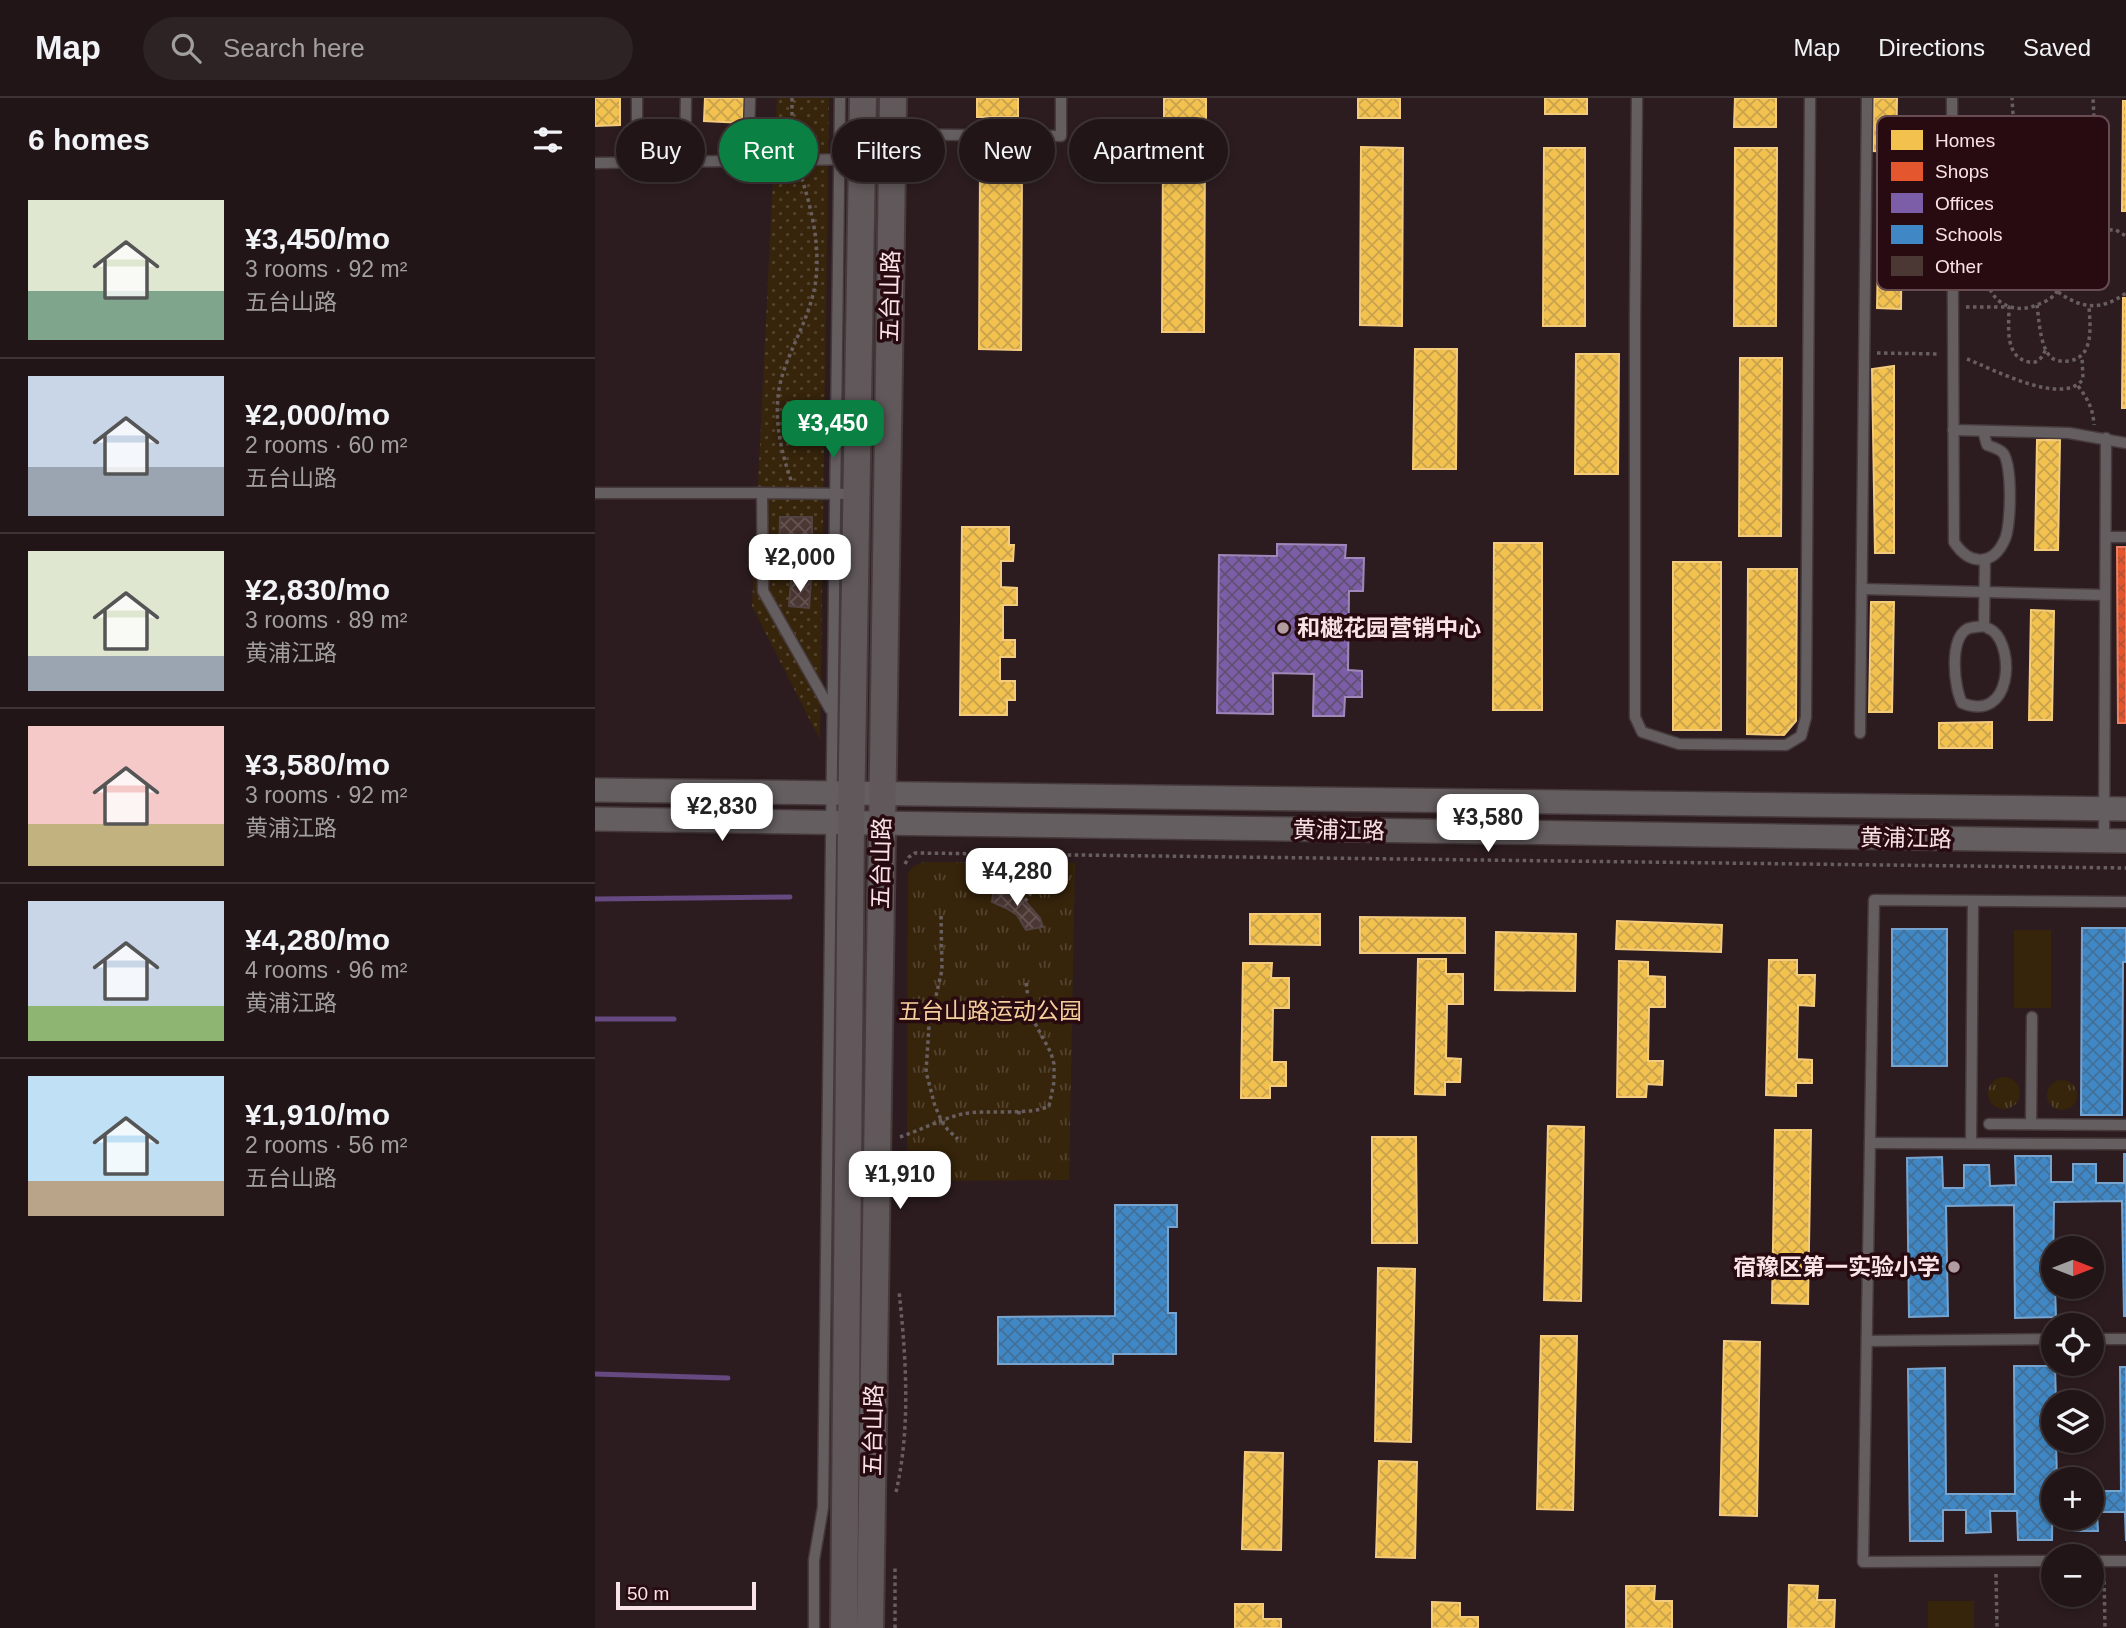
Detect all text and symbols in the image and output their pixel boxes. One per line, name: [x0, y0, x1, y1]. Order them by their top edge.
search box: [143, 17, 633, 80]
text: Map: [35, 29, 101, 66]
icon: search: [167, 29, 205, 67]
text: Search here: [223, 33, 365, 63]
text: Map: [1794, 34, 1840, 61]
text: Directions: [1878, 34, 1985, 61]
text: Saved: [2023, 34, 2091, 61]
legend: [1877, 116, 2109, 290]
chip: Buy: [616, 119, 705, 182]
chip: Rent: [719, 119, 818, 182]
chip: Filters: [832, 119, 945, 182]
chip: New: [959, 119, 1055, 182]
chip: Apartment: [1069, 119, 1228, 182]
icon: filters: [529, 121, 567, 159]
text: 6 homes: [28, 123, 150, 156]
text: Homes: [1935, 130, 1995, 151]
text: Shops: [1935, 161, 1989, 182]
text: Offices: [1935, 193, 1994, 214]
text: ¥3,450/mo: [245, 222, 390, 255]
text: Schools: [1935, 224, 2003, 245]
icon: home: [84, 228, 168, 312]
street label: 五台山路: [876, 250, 904, 342]
text: 3 rooms · 92 m²: [245, 256, 407, 282]
text: Other: [1935, 256, 1983, 277]
text: 五台山路: [245, 289, 337, 315]
text: ¥2,000/mo: [245, 398, 390, 431]
pin: ¥3,450: [776, 400, 890, 460]
icon: home: [84, 404, 168, 488]
text: ¥3,450: [798, 410, 868, 436]
text: 2 rooms · 60 m²: [245, 432, 407, 458]
text: 五台山路: [245, 465, 337, 491]
pin: ¥2,000: [743, 534, 857, 594]
text: ¥2,000: [765, 544, 835, 570]
text: ¥2,830/mo: [245, 573, 390, 606]
icon: home: [84, 579, 168, 663]
text: 3 rooms · 89 m²: [245, 607, 407, 633]
place label: 和樾花园营销中心: [1297, 615, 1481, 641]
marker: 和樾花园营销中心: [1275, 620, 1291, 636]
text: 黄浦江路: [245, 640, 337, 666]
text: ¥3,580/mo: [245, 748, 390, 781]
icon: home: [84, 754, 168, 838]
text: 3 rooms · 92 m²: [245, 782, 407, 808]
pin: ¥2,830: [665, 784, 779, 843]
text: ¥2,830: [687, 793, 757, 819]
pin: ¥3,580: [1431, 794, 1545, 854]
text: ¥3,580: [1453, 804, 1523, 830]
text: 黄浦江路: [245, 815, 337, 841]
street label: 黄浦江路: [1293, 816, 1385, 844]
street label: 五台山路: [867, 817, 895, 909]
street label: 黄浦江路: [1860, 824, 1952, 852]
pin: ¥4,280: [960, 848, 1074, 908]
text: ¥4,280: [982, 858, 1052, 884]
text: ¥4,280/mo: [245, 923, 390, 956]
icon: home: [84, 929, 168, 1013]
text: 4 rooms · 96 m²: [245, 957, 407, 983]
text: 黄浦江路: [245, 990, 337, 1016]
park label: 五台山路运动公园: [898, 998, 1082, 1024]
text: ¥1,910/mo: [245, 1098, 390, 1131]
icon: home: [84, 1104, 168, 1188]
text: 2 rooms · 56 m²: [245, 1132, 407, 1158]
pin: ¥1,910: [843, 1152, 957, 1211]
text: ¥1,910: [865, 1161, 935, 1187]
text: 五台山路: [245, 1165, 337, 1191]
north arrow: [2041, 1236, 2103, 1298]
map controls: [2041, 1236, 2104, 1607]
place label: 宿豫区第一实验小学: [1733, 1254, 1940, 1280]
marker: 宿豫区第一实验小学: [1946, 1259, 1962, 1275]
button: locate: [2041, 1313, 2104, 1376]
street label: 五台山路: [859, 1384, 887, 1476]
button: layers: [2041, 1390, 2104, 1453]
button: +: [2041, 1467, 2104, 1530]
button: −: [2041, 1544, 2104, 1607]
scale bar: [616, 1579, 756, 1611]
text: 50 m: [627, 1583, 669, 1604]

